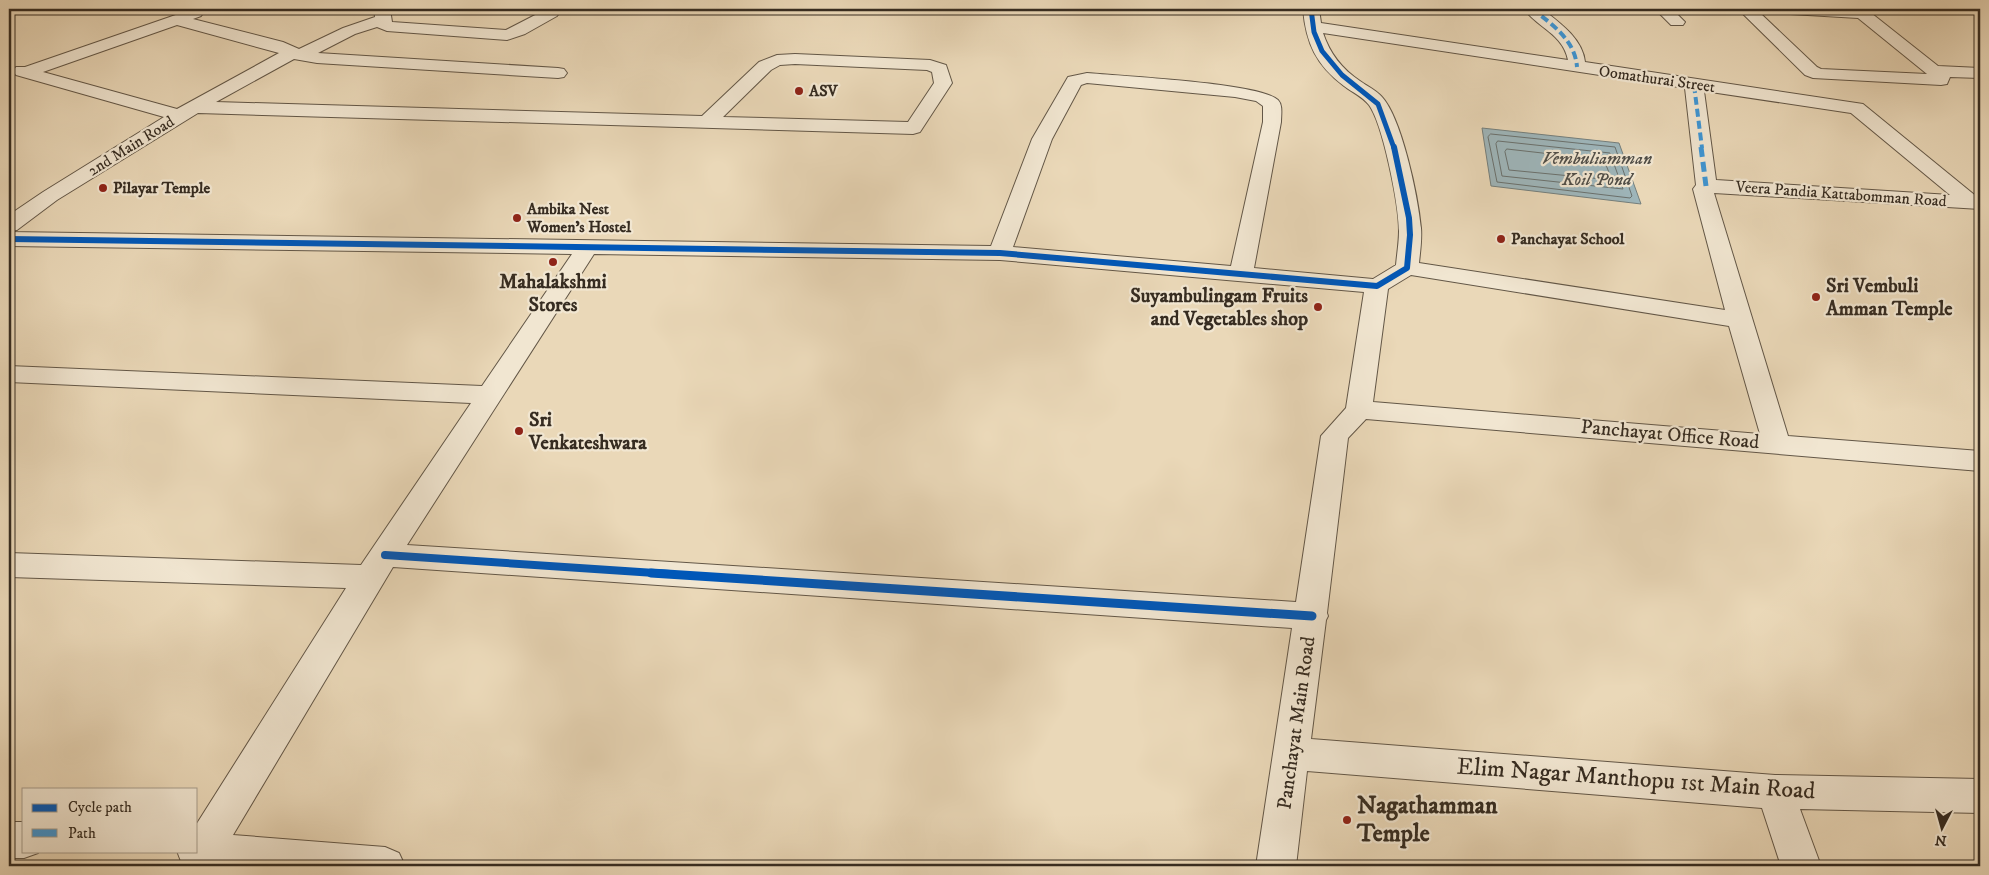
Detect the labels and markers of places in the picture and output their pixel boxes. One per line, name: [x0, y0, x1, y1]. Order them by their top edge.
place label: ASV: [808, 81, 839, 101]
marker: ASV: [793, 85, 805, 97]
place label: Pilayar Temple: [113, 178, 211, 198]
marker: Pilayar Temple: [97, 182, 109, 194]
place label: Ambika Nest Women's Hostel: [526, 199, 632, 237]
marker: Ambika Nest Women's Hostel: [511, 212, 523, 224]
place label: Panchayat School: [1511, 229, 1625, 249]
marker: Panchayat School: [1495, 233, 1507, 245]
marker: Mahalakshmi Stores: [547, 256, 559, 268]
place label: Mahalakshmi Stores: [499, 270, 607, 318]
place label: Sri Vembuli Amman Temple: [1825, 274, 1953, 322]
place label: Suyambulingam Fruits and Vegetables shop: [1130, 284, 1308, 332]
marker: Sri Vembuli Amman Temple: [1810, 291, 1822, 303]
marker: Suyambulingam Fruits and Vegetables shop: [1312, 301, 1324, 313]
place label: Sri Venkateshwara: [528, 408, 647, 456]
marker: Sri Venkateshwara: [513, 425, 525, 437]
place label: Nagathamman Temple: [1356, 791, 1498, 849]
marker: Nagathamman Temple: [1341, 814, 1353, 826]

